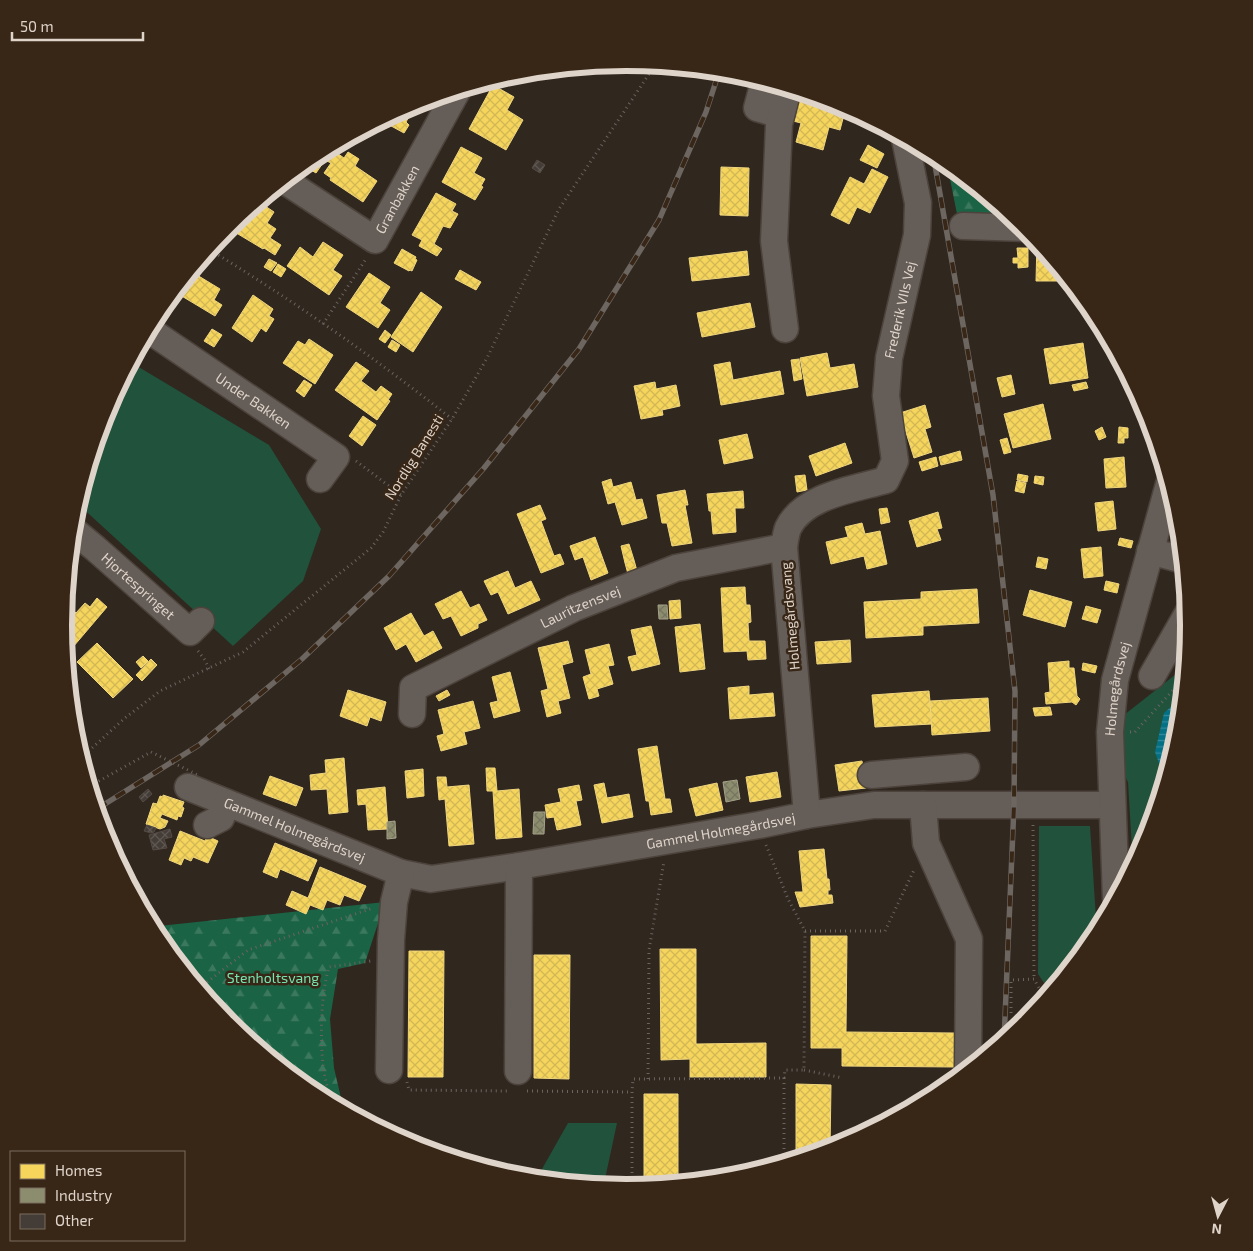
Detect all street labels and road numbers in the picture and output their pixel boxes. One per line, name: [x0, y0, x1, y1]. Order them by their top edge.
street label: Granbakken: [371, 162, 423, 236]
street label: Frederik VIIs Vej: [880, 259, 919, 360]
street label: Under Bakken: [213, 369, 295, 432]
street label: Nordlig Banesti: [380, 411, 447, 503]
street label: Hjortespringet: [98, 549, 179, 623]
street label: Holmegårdsvang: [776, 561, 803, 671]
street label: Lauritzensvej: [537, 582, 623, 631]
street label: Holmegårdsvej: [1101, 640, 1133, 737]
street label: Gammel Holmegårdsvej: [222, 793, 368, 866]
street label: Gammel Holmegårdsvej: [645, 809, 797, 852]

